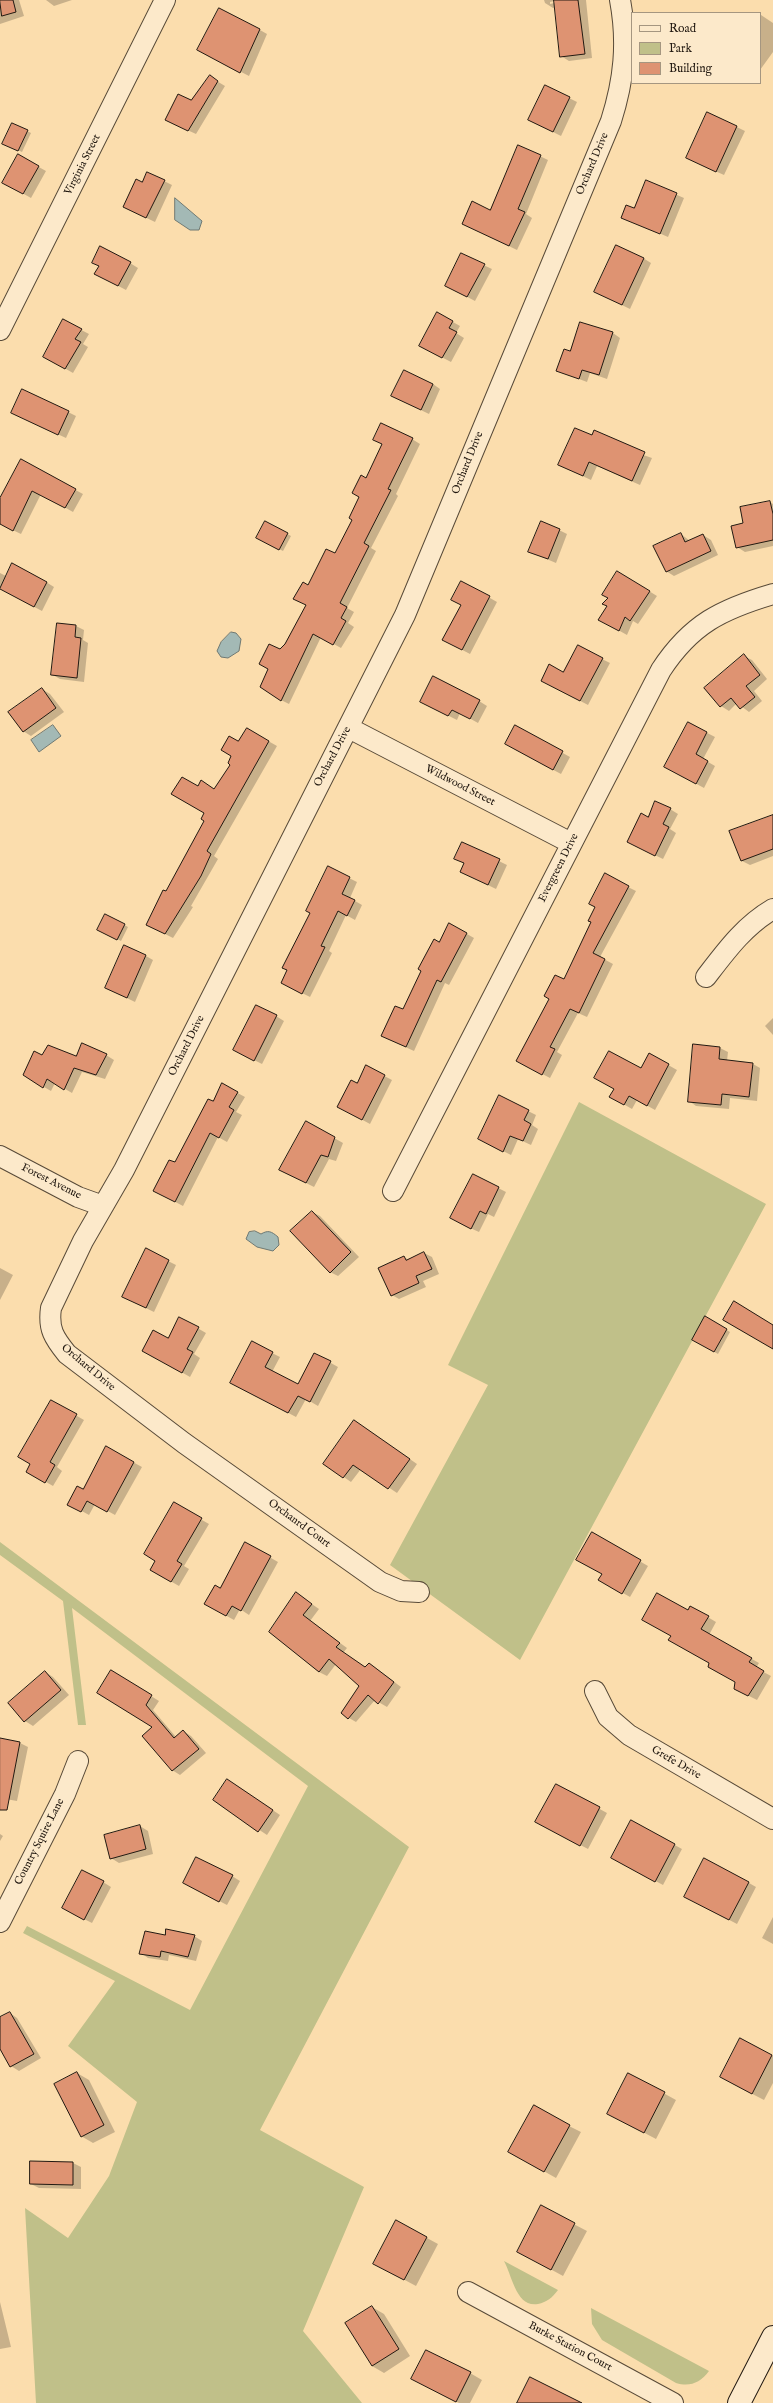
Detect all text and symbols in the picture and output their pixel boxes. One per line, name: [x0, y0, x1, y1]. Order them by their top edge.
legend: [631, 12, 761, 84]
text: Road: [669, 21, 696, 36]
text: Park: [669, 41, 692, 56]
text: Building: [669, 61, 712, 76]
street label: Orchard Drive: [574, 131, 612, 197]
street label: Virginia Street: [62, 132, 104, 198]
street label: Orchard Drive: [449, 430, 487, 496]
street label: Orchard Drive: [312, 725, 354, 789]
street label: Wildwood Street: [423, 763, 497, 809]
street label: Evergreen Drive: [536, 831, 582, 905]
street label: Orchard Drive: [166, 1013, 208, 1079]
street label: Forest Avenue: [19, 1161, 83, 1203]
street label: Orchard Drive: [58, 1342, 118, 1394]
street label: Orchanrd Court: [265, 1497, 333, 1551]
street label: Grefe Drive: [649, 1744, 703, 1782]
street label: Country Squire Lane: [12, 1796, 68, 1888]
street label: Burke Station Court: [526, 2319, 614, 2375]

